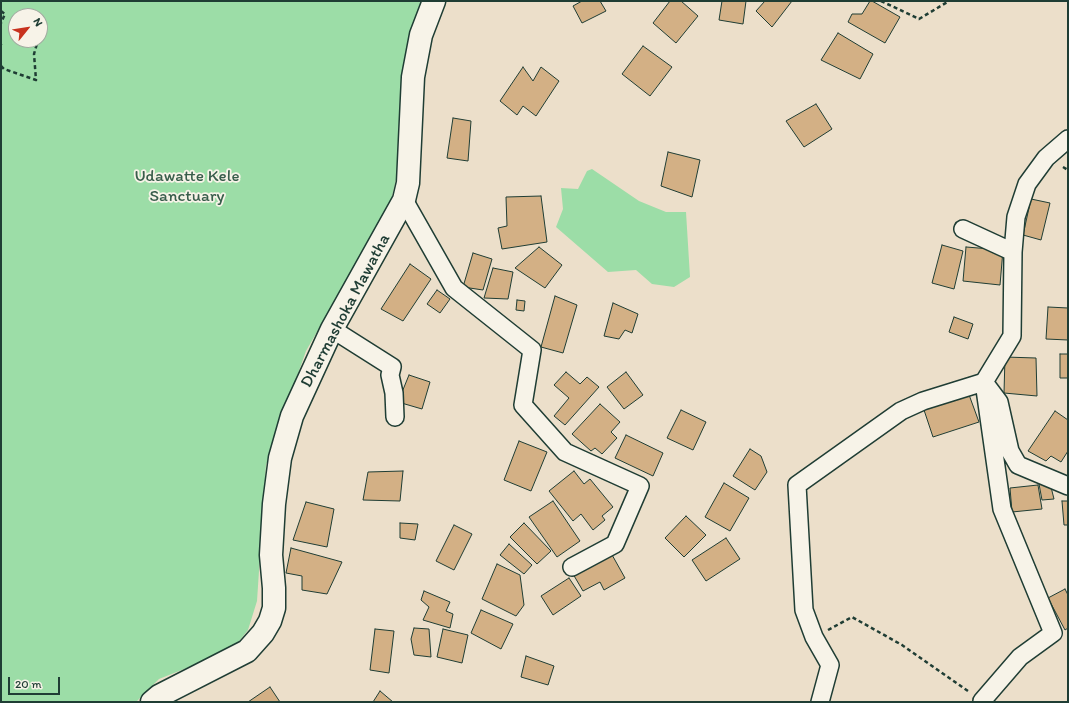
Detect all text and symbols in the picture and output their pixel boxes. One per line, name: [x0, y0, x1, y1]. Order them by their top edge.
north arrow: [8, 8, 48, 48]
text: N: [30, 16, 45, 29]
park label: Udawatte Kele Sanctuary: [134, 167, 240, 207]
street label: Dharmashoka Mawatha: [297, 231, 395, 391]
scale bar: [10, 669, 62, 695]
text: 20 m: [15, 677, 42, 691]

